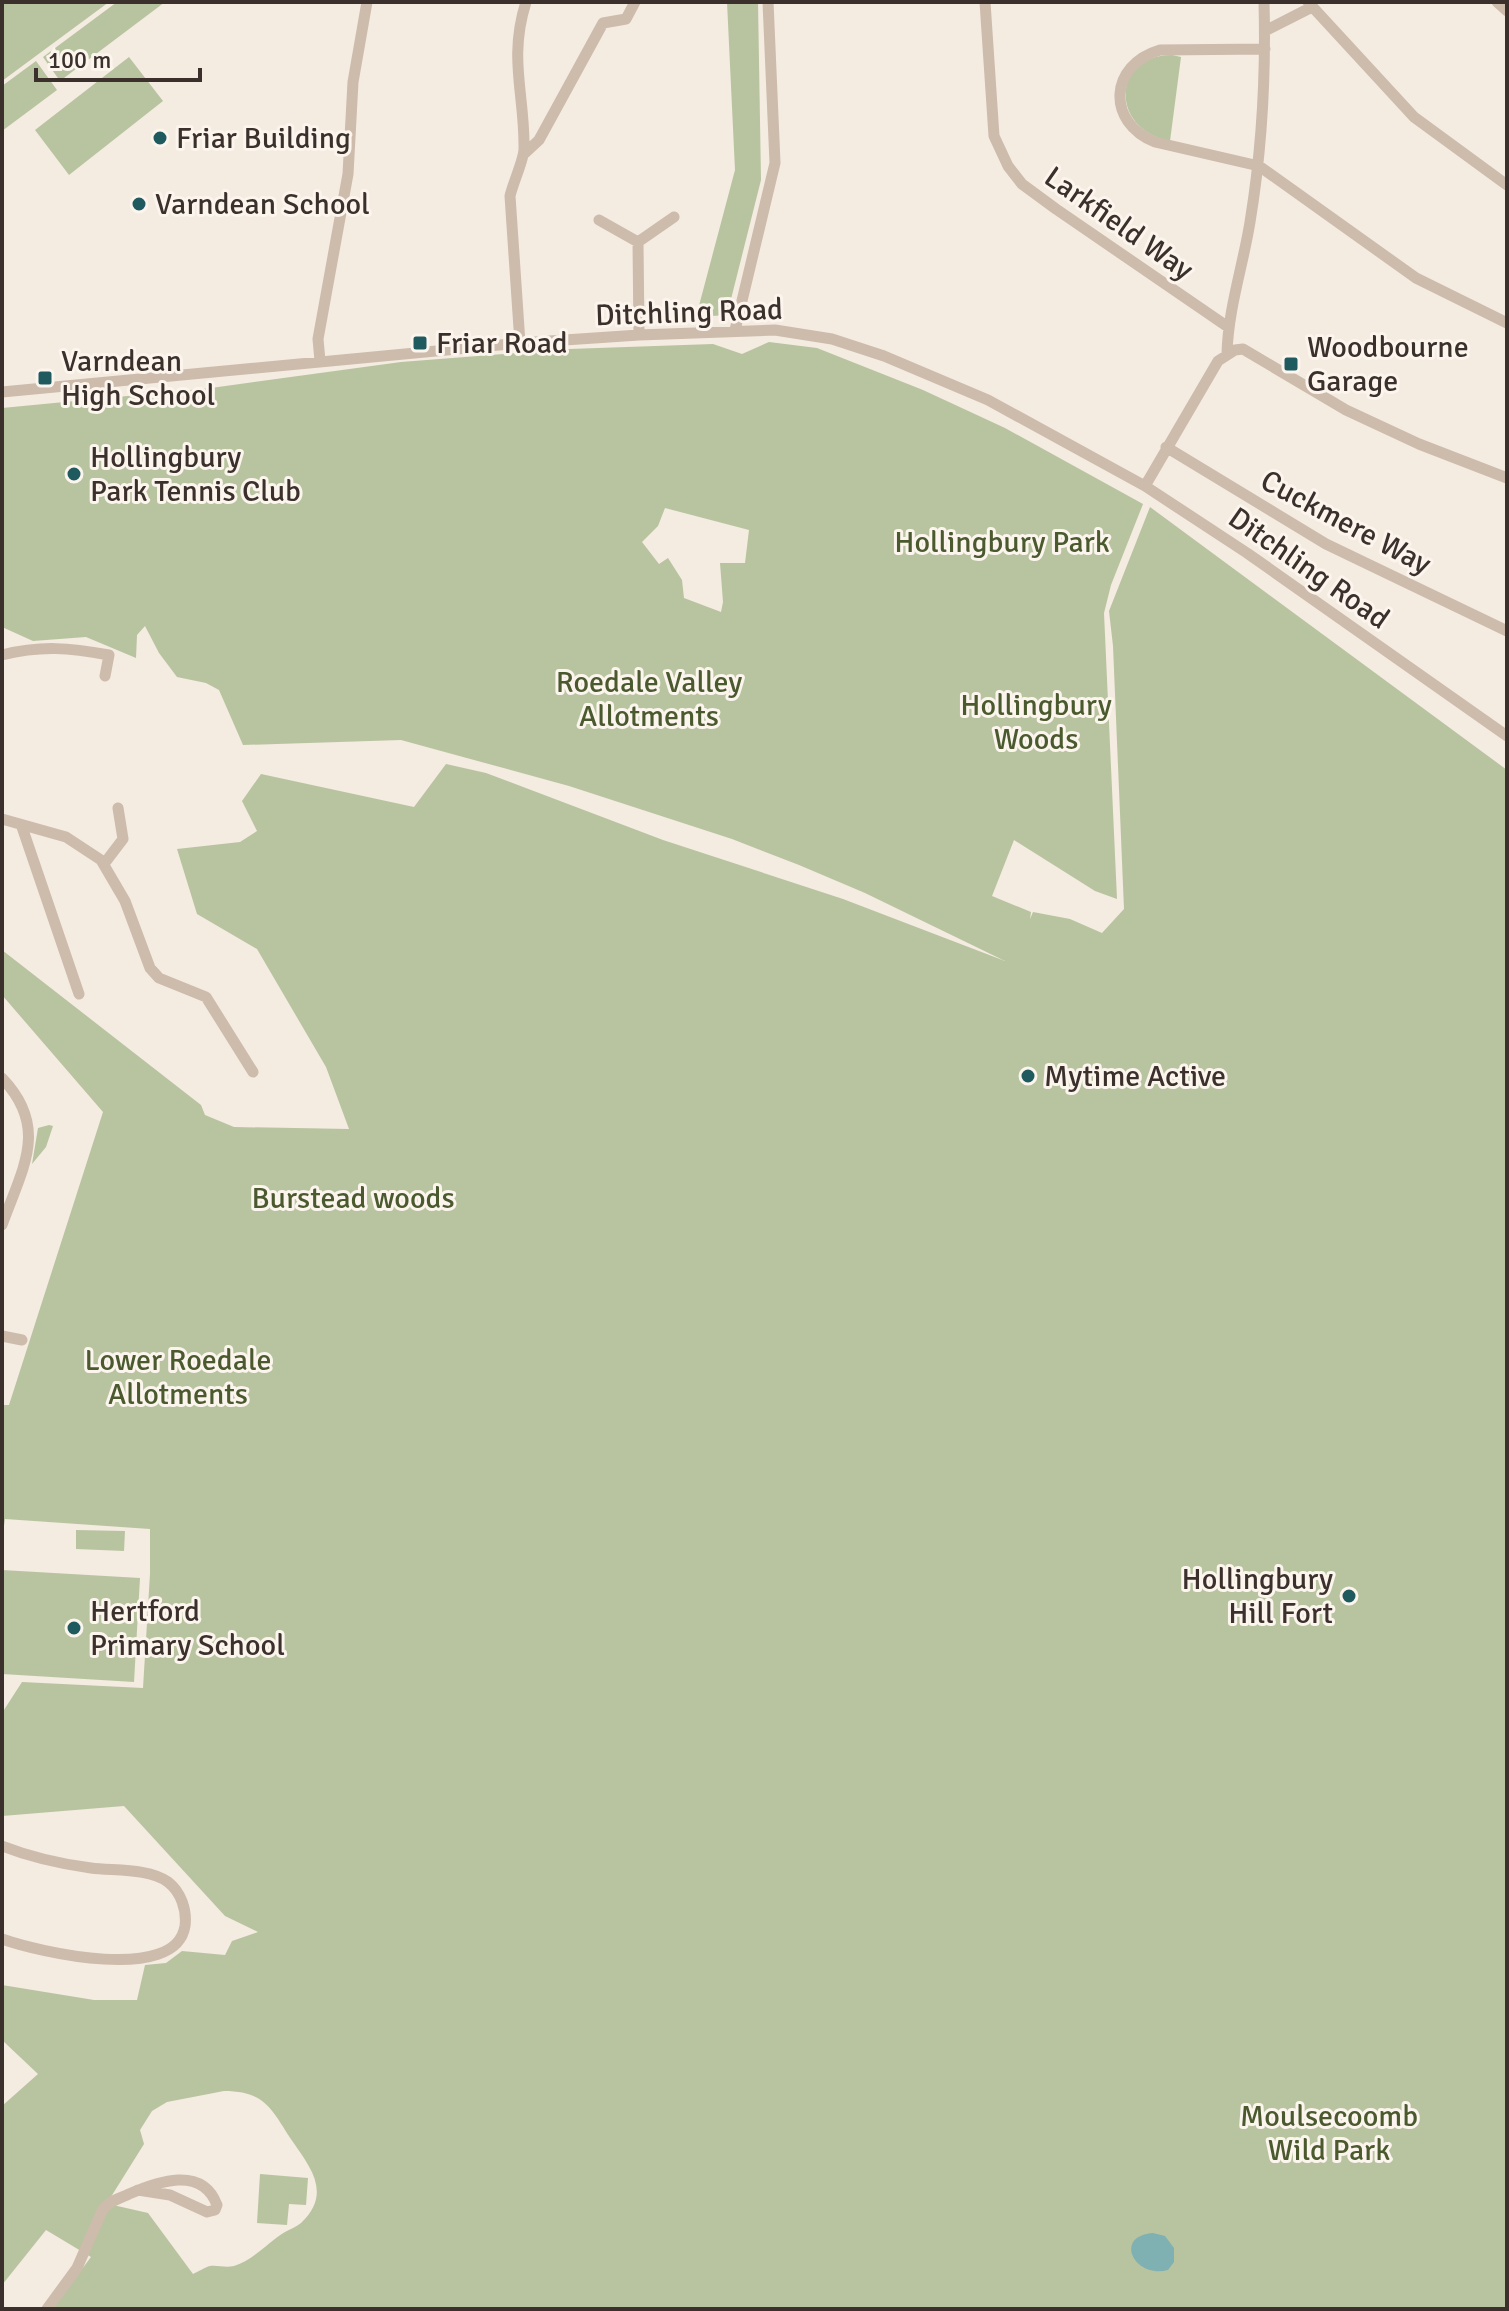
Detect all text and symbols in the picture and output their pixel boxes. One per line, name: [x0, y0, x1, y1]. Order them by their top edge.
scale bar: [36, 32, 200, 82]
text: 100 m: [48, 45, 111, 75]
place label: Friar Building: [176, 120, 351, 157]
marker: Friar Building: [151, 129, 169, 147]
street label: Larkfield Way: [1037, 158, 1200, 288]
place label: Varndean School: [155, 186, 370, 223]
marker: Varndean School: [130, 195, 148, 213]
street label: Ditchling Road: [594, 291, 784, 334]
place label: Friar Road: [436, 325, 568, 362]
place label: Woodbourne Garage: [1307, 329, 1469, 400]
marker: Friar Road: [411, 334, 429, 352]
place label: Varndean High School: [61, 343, 215, 414]
marker: Woodbourne Garage: [1282, 355, 1300, 373]
marker: Varndean High School: [36, 369, 54, 387]
place label: Hollingbury Park Tennis Club: [90, 439, 301, 510]
street label: Cuckmere Way: [1254, 462, 1437, 583]
marker: Hollingbury Park Tennis Club: [65, 465, 83, 483]
street label: Ditchling Road: [1221, 499, 1396, 637]
park label: Hollingbury Park: [894, 524, 1110, 561]
park label: Roedale Valley Allotments: [556, 664, 742, 735]
park label: Hollingbury Woods: [960, 687, 1112, 758]
place label: Mytime Active: [1044, 1058, 1226, 1095]
marker: Mytime Active: [1019, 1067, 1037, 1085]
park label: Burstead woods: [251, 1180, 455, 1217]
park label: Lower Roedale Allotments: [85, 1342, 271, 1413]
place label: Hollingbury Hill Fort: [1182, 1561, 1333, 1632]
marker: Hollingbury Hill Fort: [1340, 1587, 1358, 1605]
place label: Hertford Primary School: [90, 1593, 285, 1664]
marker: Hertford Primary School: [65, 1619, 83, 1637]
park label: Moulsecoomb Wild Park: [1240, 2098, 1418, 2169]

